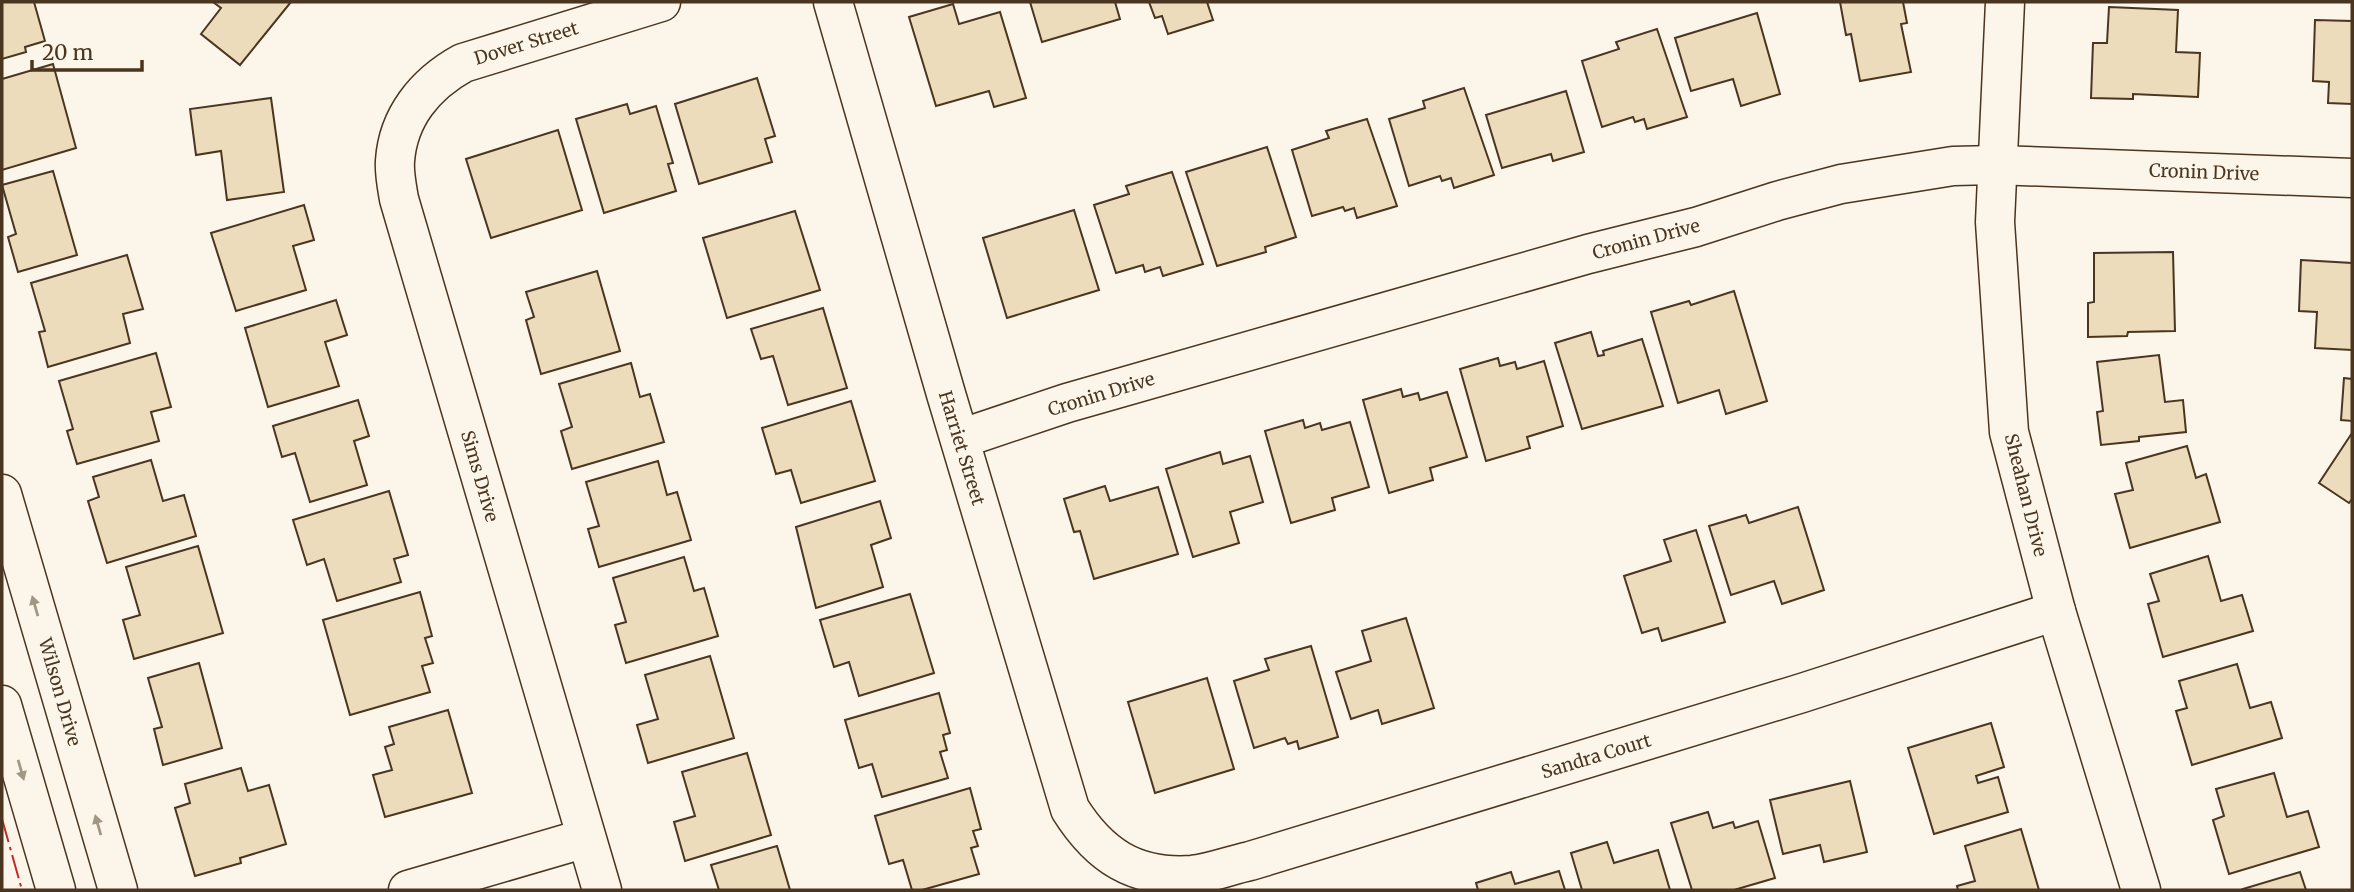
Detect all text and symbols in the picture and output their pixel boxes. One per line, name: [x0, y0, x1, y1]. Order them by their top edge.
street label: Dover Street: [471, 16, 581, 70]
scale bar: [32, 28, 142, 72]
text: 20 m: [42, 39, 94, 66]
street label: Cronin Drive: [2148, 159, 2260, 185]
street label: Cronin Drive: [1590, 214, 1702, 264]
street label: Cronin Drive: [1045, 367, 1157, 421]
street label: Harriet Street: [934, 388, 990, 508]
street label: Sims Drive: [456, 428, 504, 524]
street label: Sheahan Drive: [2000, 431, 2052, 559]
one-way arrow: [29, 596, 39, 617]
street label: Wilson Drive: [33, 634, 86, 749]
street label: Sandra Court: [1538, 728, 1654, 784]
one-way arrow: [16, 759, 27, 781]
one-way arrow: [93, 814, 103, 835]

